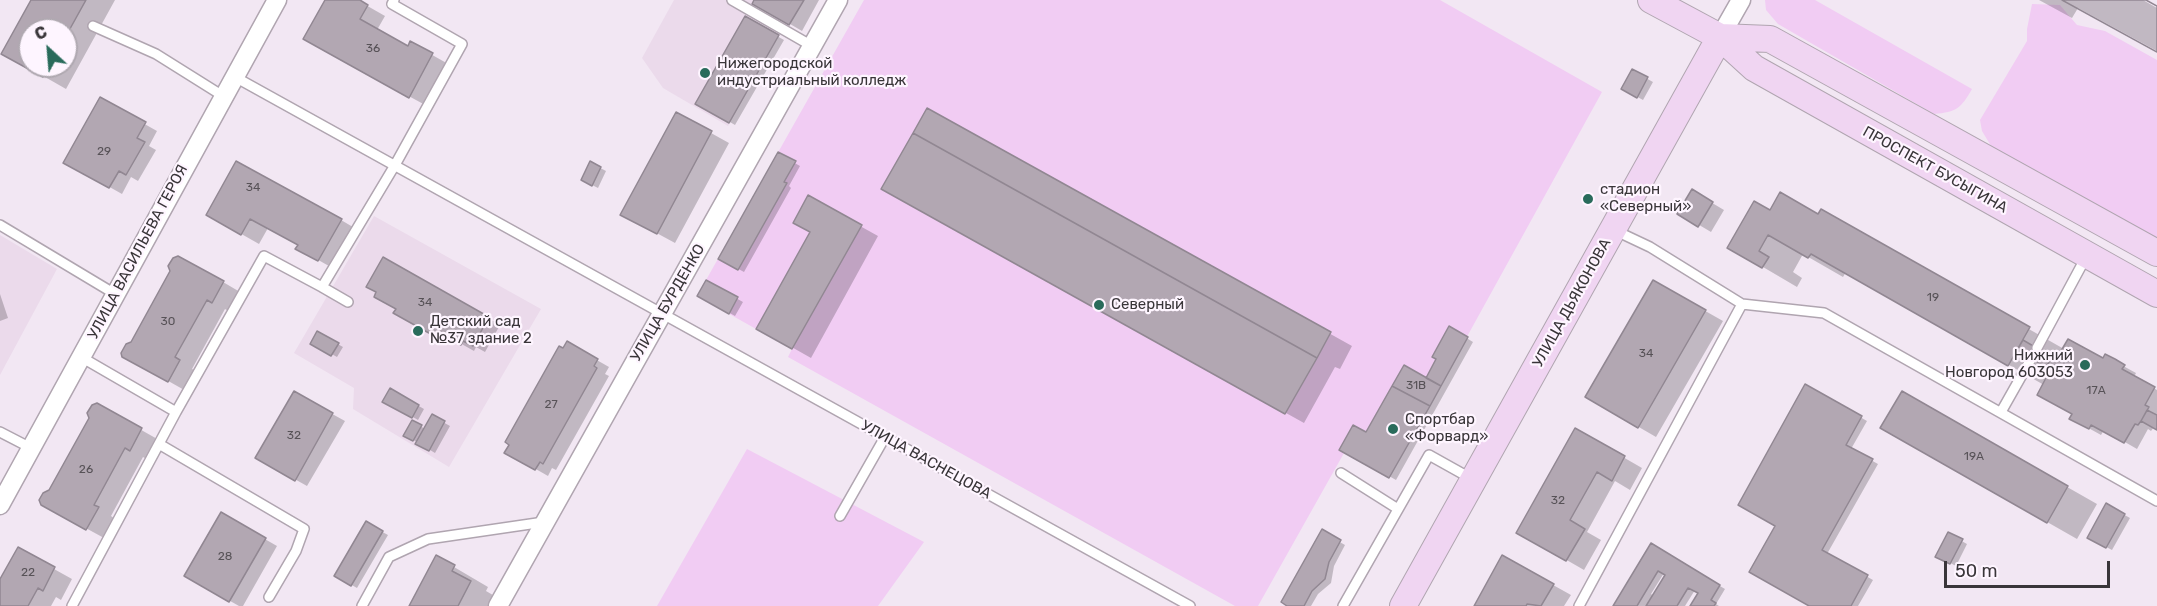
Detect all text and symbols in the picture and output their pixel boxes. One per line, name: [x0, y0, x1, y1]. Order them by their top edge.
north arrow: [18, 18, 78, 78]
text: С: [32, 22, 50, 44]
house number: 36: [366, 42, 380, 56]
place label: Нижегородской индустриальный колледж: [717, 55, 906, 90]
marker: Нижегородской индустриальный колледж: [698, 66, 712, 80]
street label: ПРОСПЕКТ БУСЫГИНА: [1860, 123, 2010, 217]
house number: 29: [97, 145, 111, 159]
street label: УЛИЦА ВАСИЛЬЕВА ГЕРОЯ: [84, 162, 192, 342]
house number: 34: [246, 181, 260, 195]
place label: стадион «Северный»: [1600, 181, 1691, 216]
marker: стадион «Северный»: [1581, 192, 1595, 206]
street label: УЛИЦА ДЬЯКОНОВА: [1529, 235, 1615, 371]
street label: УЛИЦА БУРДЕНКО: [627, 241, 709, 365]
house number: 19: [1927, 291, 1939, 305]
house number: 34: [418, 296, 432, 310]
place label: Северный: [1111, 296, 1184, 314]
marker: Северный: [1092, 298, 1106, 312]
place label: Детский сад №37 здание 2: [430, 313, 532, 348]
house number: 30: [161, 315, 175, 329]
marker: Детский сад №37 здание 2: [411, 324, 425, 338]
house number: 34: [1639, 347, 1653, 361]
place label: Нижний Новгород 603053: [1945, 347, 2073, 382]
marker: Нижний Новгород 603053: [2078, 358, 2092, 372]
house number: 31В: [1406, 379, 1426, 393]
house number: 17А: [2086, 384, 2106, 398]
house number: 27: [544, 398, 558, 412]
place label: Спортбар «Форвард»: [1405, 411, 1488, 446]
street label: УЛИЦА ВАСНЕЦОВА: [858, 417, 994, 503]
marker: Спортбар «Форвард»: [1386, 422, 1400, 436]
house number: 32: [287, 429, 301, 443]
house number: 19А: [1964, 450, 1984, 464]
house number: 26: [79, 463, 93, 477]
house number: 32: [1551, 494, 1565, 508]
scale bar: [1947, 549, 2114, 587]
house number: 28: [218, 550, 232, 564]
text: 50 m: [1955, 560, 1998, 582]
house number: 22: [21, 566, 35, 580]

